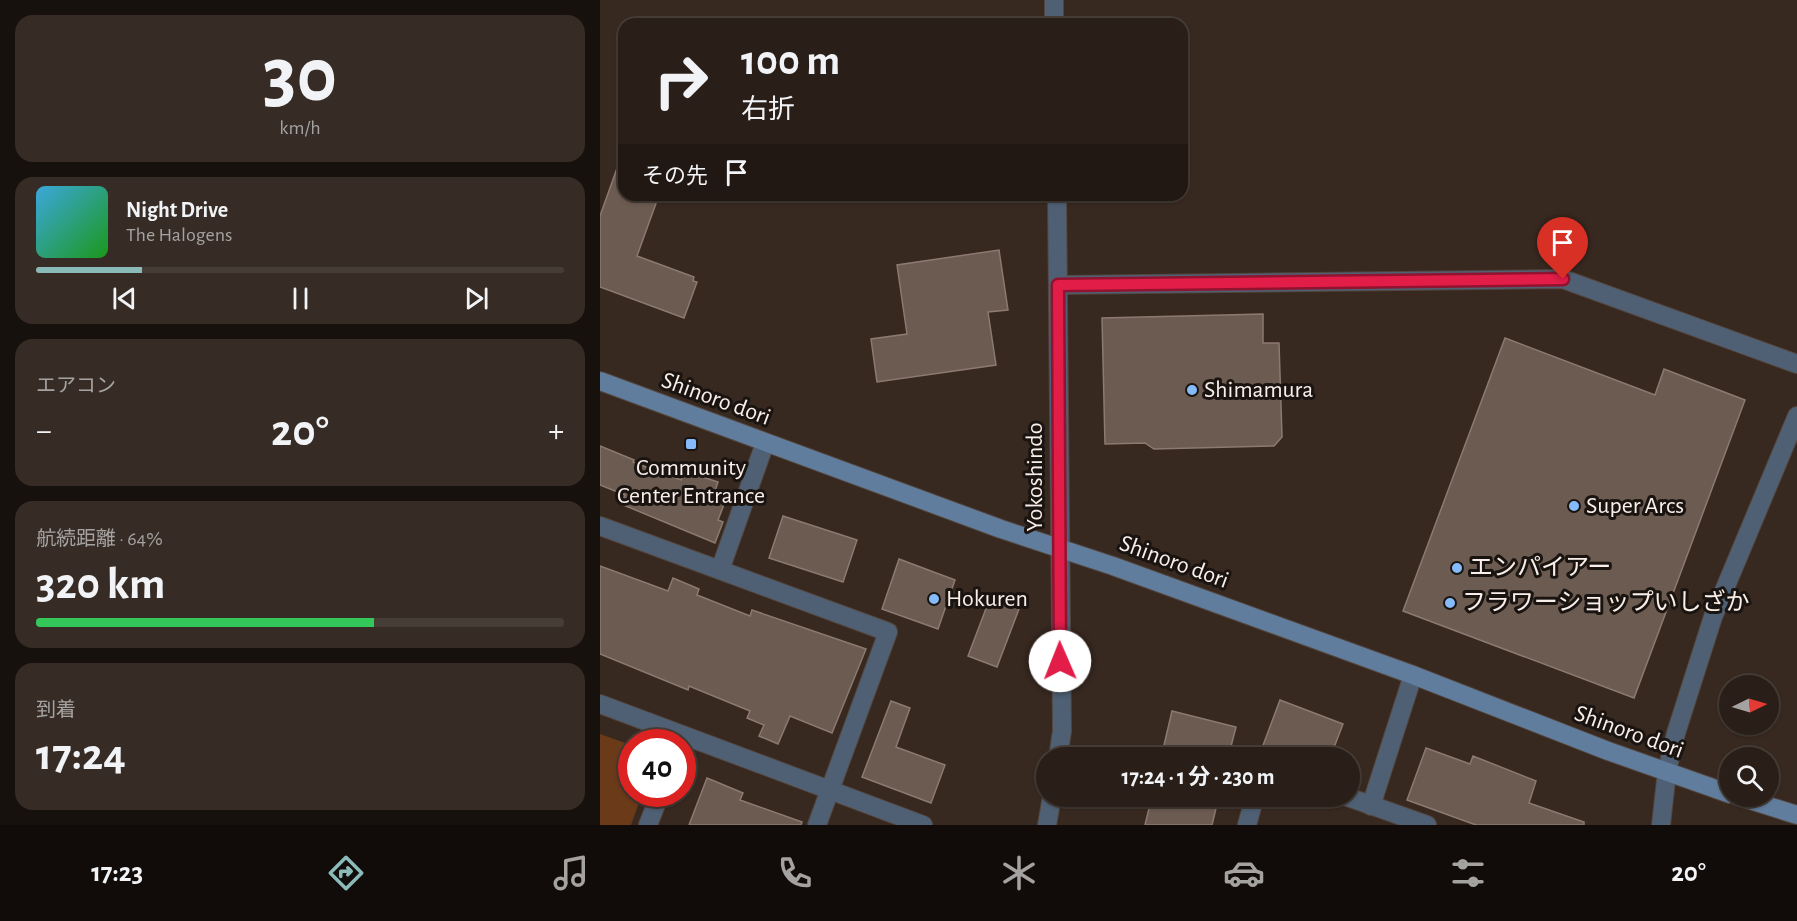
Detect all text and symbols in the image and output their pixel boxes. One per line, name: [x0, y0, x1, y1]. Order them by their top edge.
text: 30: [263, 38, 337, 116]
text: 100 m: [741, 40, 840, 82]
icon: right: [642, 42, 720, 120]
text: 右折: [741, 96, 795, 123]
text: km/h: [279, 118, 321, 138]
icon: arrive: [720, 156, 753, 189]
text: その先: [642, 165, 708, 187]
text: Night Drive: [126, 199, 228, 221]
pin: [1537, 217, 1588, 279]
text: The Halogens: [126, 225, 232, 245]
icon: arrive: [1546, 226, 1579, 259]
icon: previous: [108, 282, 141, 315]
icon: pause: [284, 282, 317, 315]
icon: next: [460, 282, 493, 315]
street label: Shinoro dori: [658, 368, 774, 430]
text: エアコン: [36, 376, 116, 396]
place label: Shimamura: [1204, 378, 1313, 402]
marker: Shimamura: [1185, 383, 1199, 397]
text: 20°: [271, 409, 329, 454]
text: −: [36, 415, 52, 448]
text: +: [548, 415, 564, 448]
street label: Yokoshindo: [1023, 422, 1047, 532]
marker: Community Center Entrance: [684, 437, 698, 451]
place label: Community Center Entrance: [617, 456, 765, 508]
place label: Super Arcs: [1586, 494, 1684, 518]
marker: Super Arcs: [1567, 499, 1581, 513]
text: 航続距離 · 64%: [36, 529, 163, 549]
street label: Shinoro dori: [1116, 531, 1232, 593]
place label: エンパイアー: [1469, 555, 1612, 580]
marker: エンパイアー: [1450, 561, 1464, 575]
text: 320 km: [36, 562, 165, 607]
place label: Hokuren: [946, 587, 1028, 611]
place label: フラワーショップいしざか: [1462, 589, 1750, 615]
marker: Hokuren: [927, 592, 941, 606]
marker: フラワーショップいしざか: [1443, 596, 1457, 610]
position arrow: [1028, 629, 1092, 693]
north arrow: [1719, 675, 1779, 735]
map controls: [1719, 675, 1779, 807]
text: 到着: [36, 700, 76, 720]
street label: Shinoro dori: [1571, 701, 1687, 763]
speed limit sign: 40: [618, 729, 696, 807]
text: 17:24: [36, 733, 126, 778]
button: search: [1719, 747, 1779, 807]
text: 17:24 · 1 分 · 230 m: [1122, 766, 1274, 788]
icon: directions: [325, 852, 367, 894]
icon: music: [550, 852, 592, 894]
icon: phone: [774, 852, 816, 894]
icon: climate: [998, 852, 1040, 894]
icon: car: [1223, 852, 1265, 894]
icon: filters: [1447, 852, 1489, 894]
text: 17:23: [91, 859, 143, 886]
text: 20°: [1671, 859, 1706, 886]

